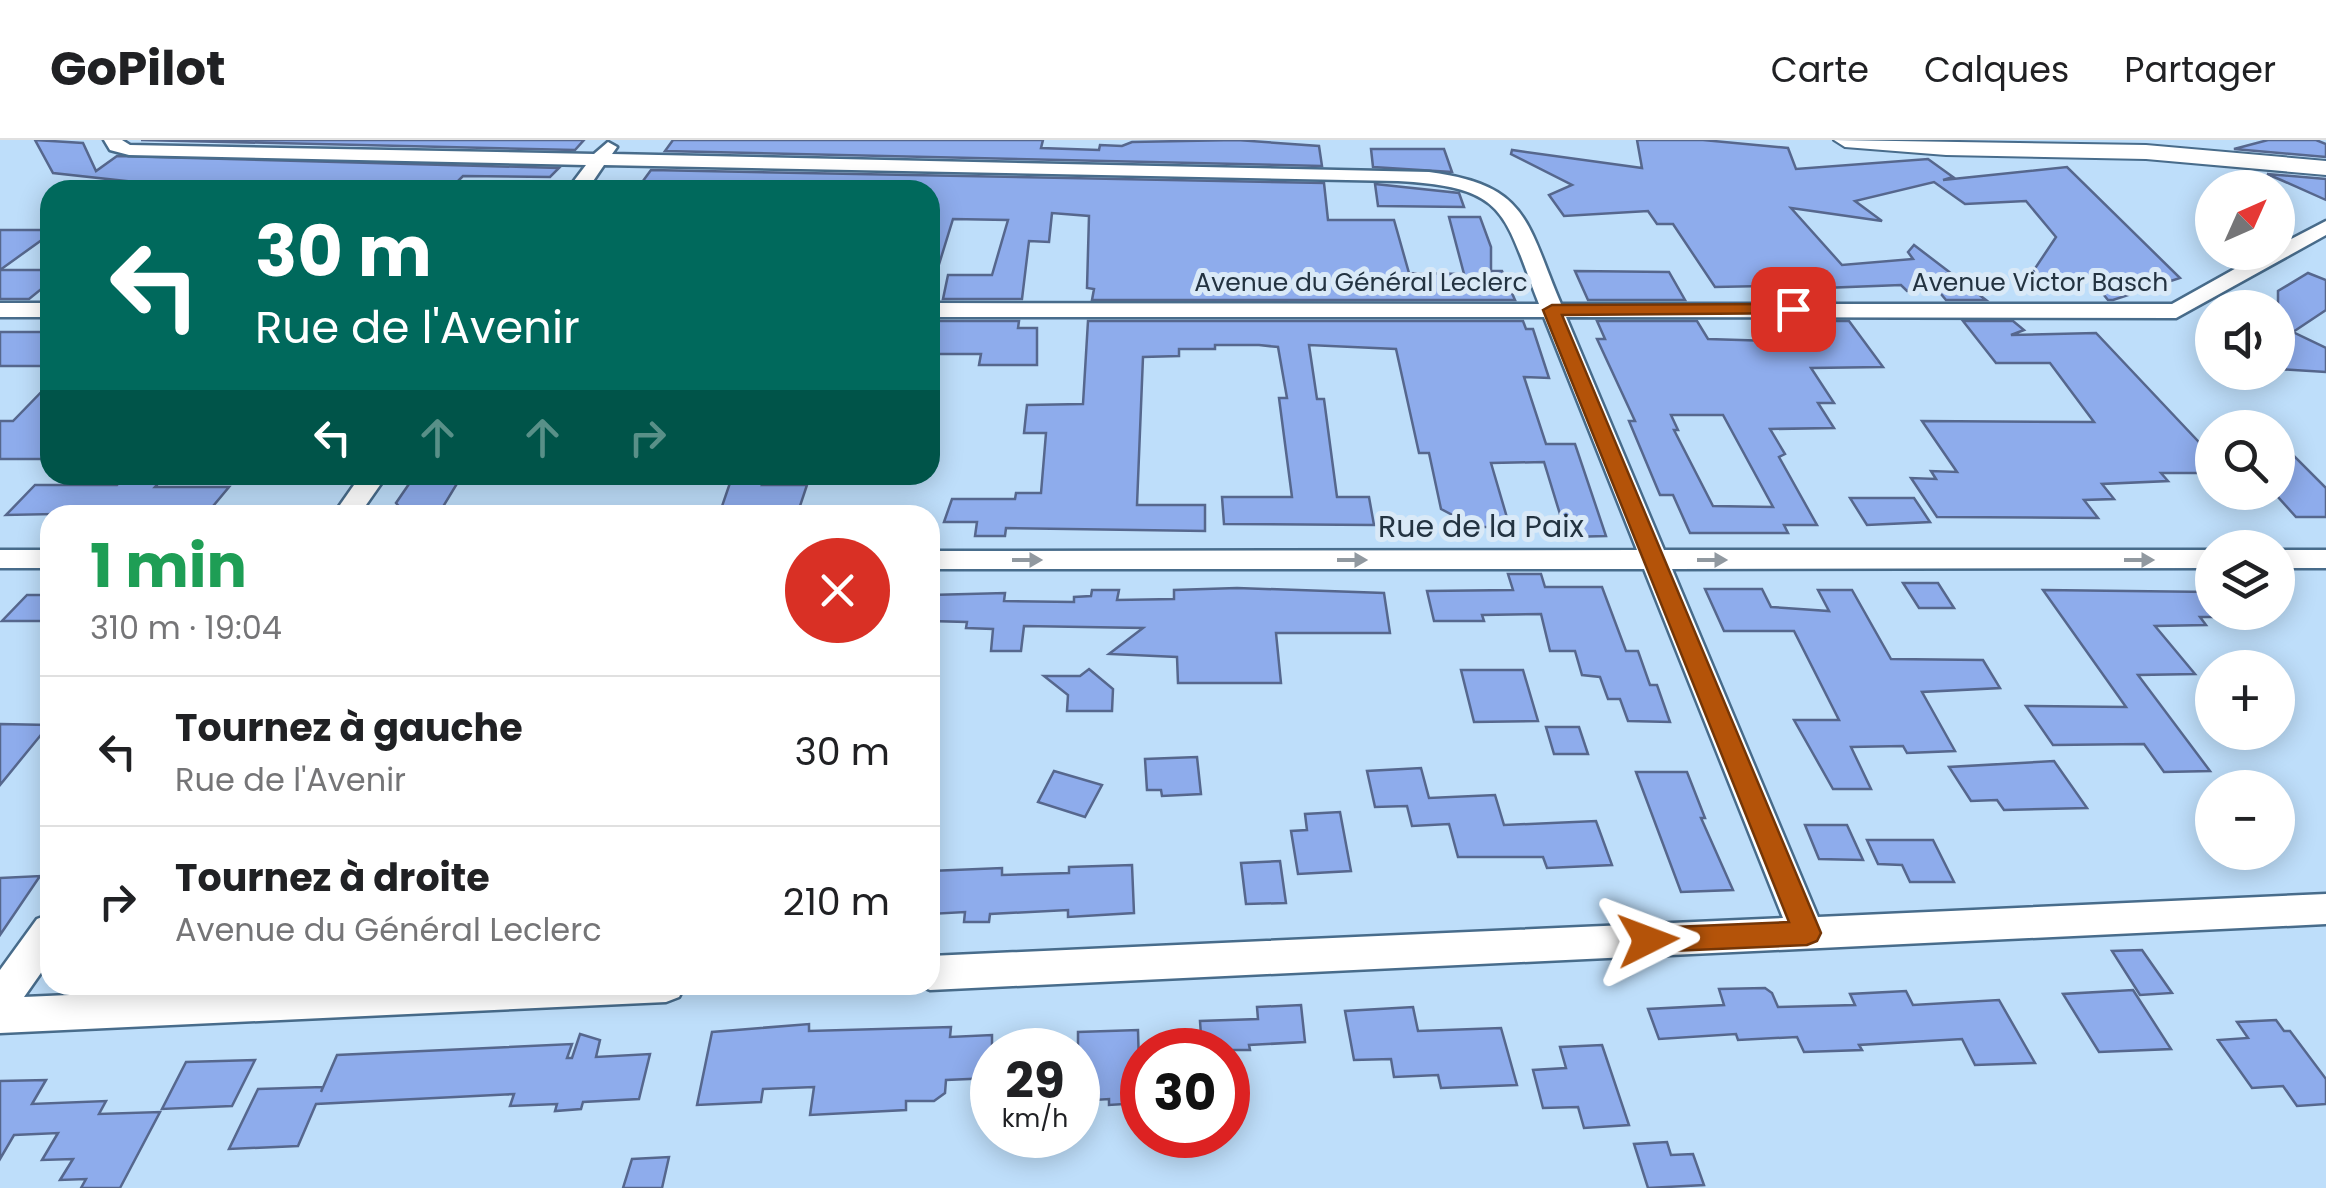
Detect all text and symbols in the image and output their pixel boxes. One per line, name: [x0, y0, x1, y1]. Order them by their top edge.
text: GoPilot: [50, 35, 226, 102]
text: Carte: [1771, 45, 1869, 94]
text: Calques: [1924, 45, 2069, 94]
text: Partager: [2124, 45, 2276, 94]
north arrow: [2195, 170, 2295, 270]
map controls: [2195, 170, 2295, 870]
text: 30 m: [255, 202, 432, 301]
icon: left: [90, 220, 220, 350]
street label: Avenue du Général Leclerc: [1194, 265, 1528, 300]
street label: Avenue Victor Basch: [1912, 265, 2168, 300]
pin: [1751, 267, 1836, 352]
icon: arrive: [1766, 282, 1821, 337]
button: sound: [2195, 290, 2295, 390]
text: Rue de l'Avenir: [255, 296, 580, 359]
icon: left: [305, 410, 360, 465]
icon: ahead: [410, 410, 465, 465]
icon: ahead: [515, 410, 570, 465]
icon: right: [620, 410, 675, 465]
button: search: [2195, 410, 2295, 510]
street label: Rue de la Paix: [1378, 505, 1584, 548]
text: 1 min: [90, 524, 247, 608]
button: layers: [2195, 530, 2295, 630]
button: close: [785, 538, 890, 643]
one-way arrow: [1012, 552, 1044, 568]
one-way arrow: [1337, 552, 1369, 568]
one-way arrow: [1697, 552, 1729, 568]
one-way arrow: [2124, 552, 2156, 568]
text: 310 m · 19:04: [90, 605, 282, 650]
button: +: [2195, 650, 2295, 750]
text: Tournez à gauche: [175, 701, 523, 754]
icon: left: [90, 724, 145, 779]
text: 30 m: [794, 725, 890, 778]
text: Rue de l'Avenir: [175, 757, 406, 802]
button: −: [2195, 770, 2295, 870]
text: Tournez à droite: [175, 851, 490, 904]
icon: right: [90, 874, 145, 929]
text: 210 m: [783, 875, 890, 928]
position arrow: [1596, 888, 1700, 992]
text: Avenue du Général Leclerc: [175, 907, 602, 952]
speed limit sign: 30: [1120, 1028, 1250, 1158]
text: 29: [1005, 1045, 1065, 1116]
text: km/h: [1002, 1101, 1068, 1136]

